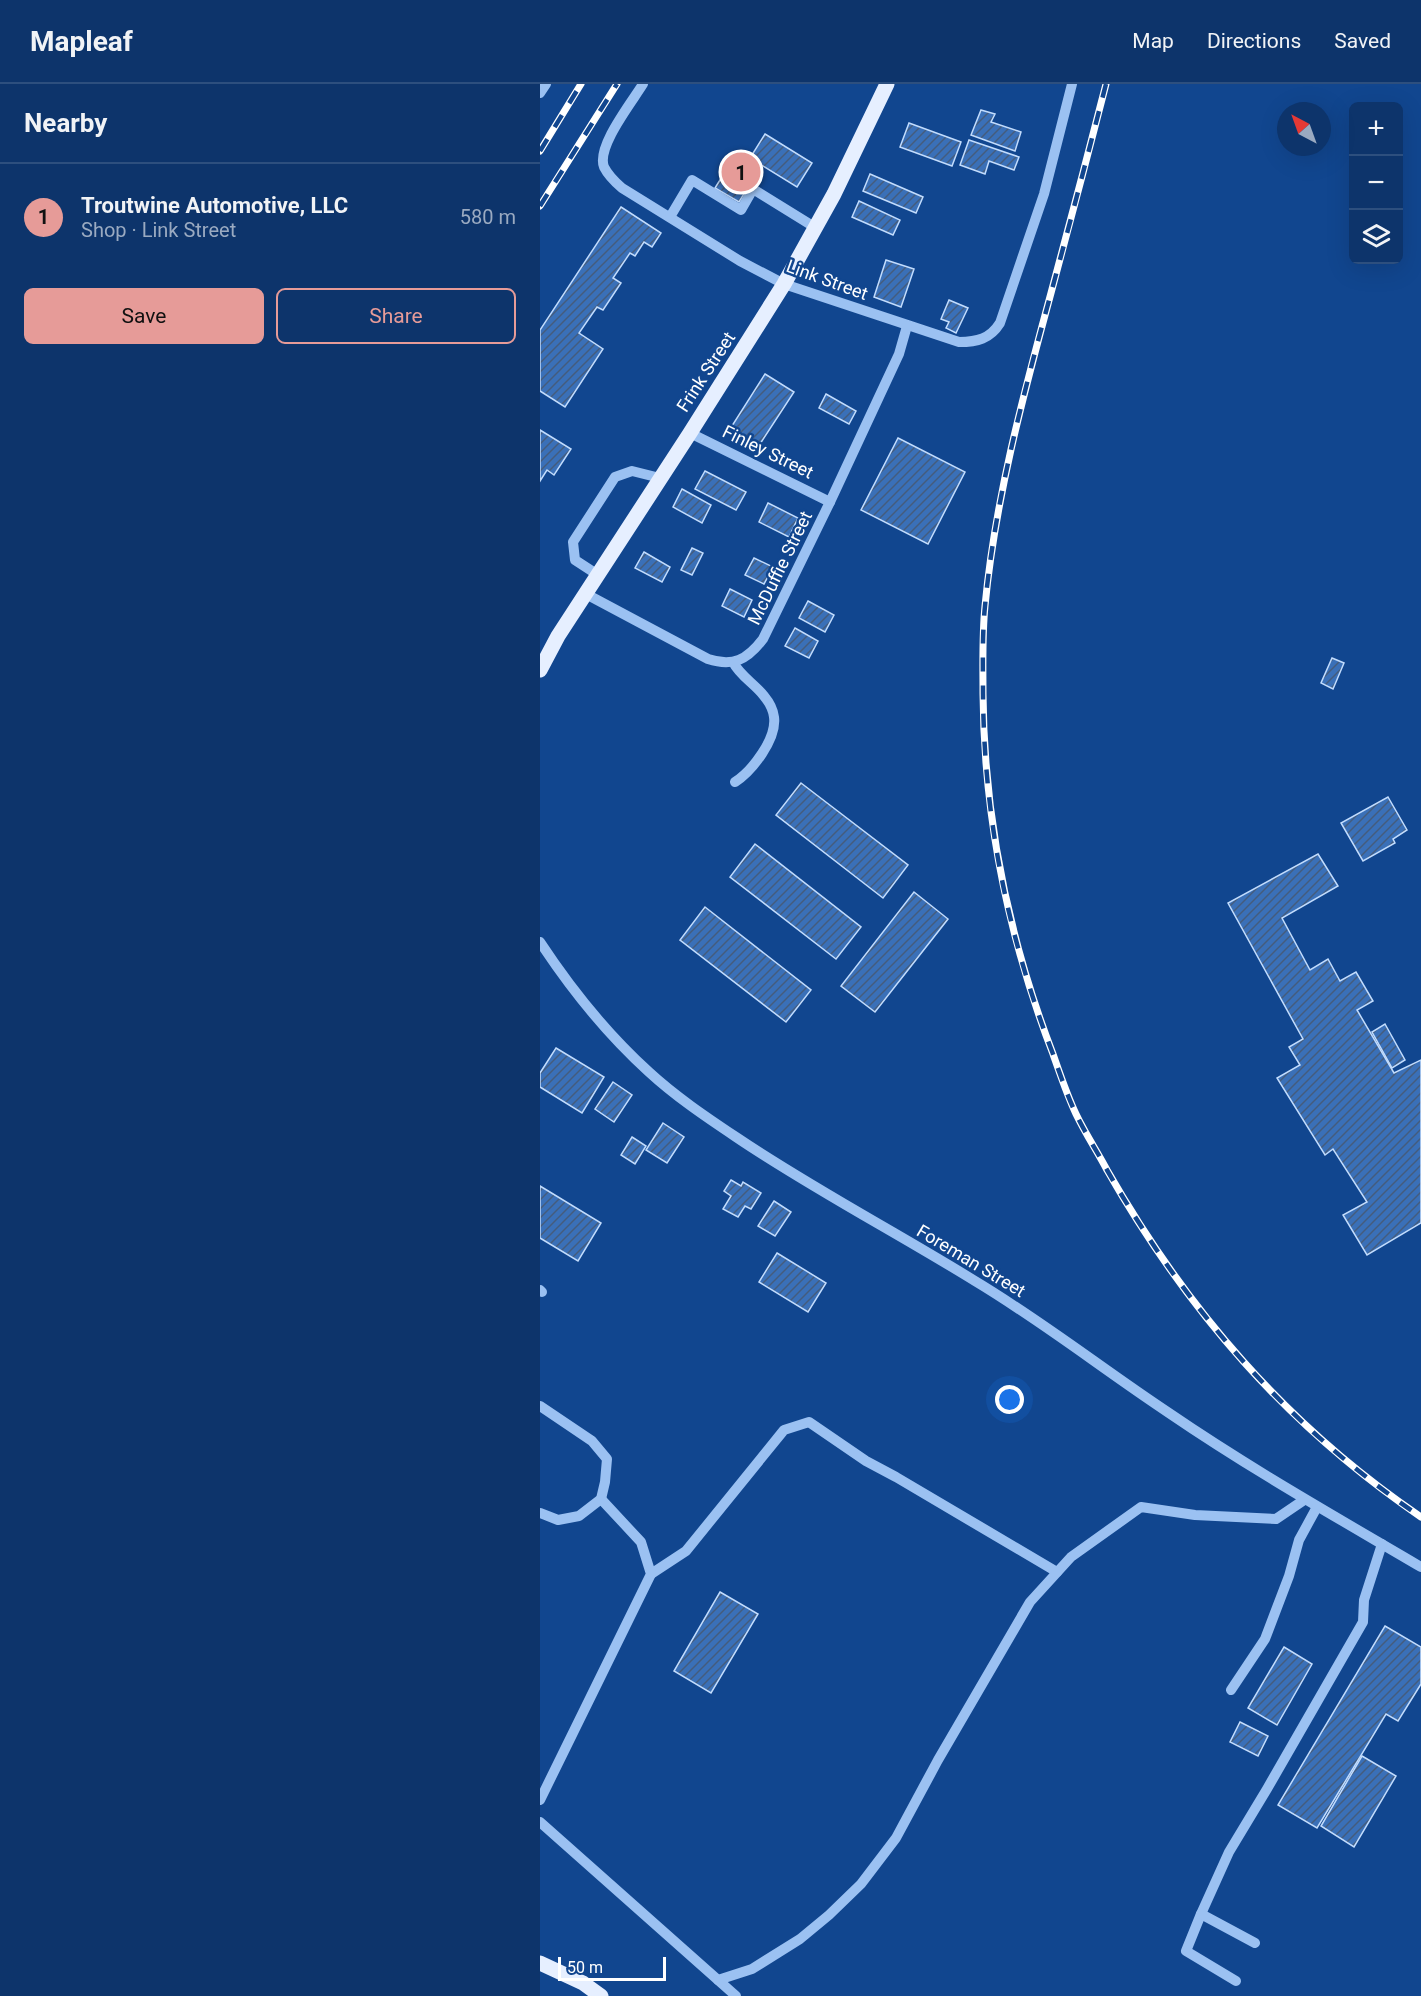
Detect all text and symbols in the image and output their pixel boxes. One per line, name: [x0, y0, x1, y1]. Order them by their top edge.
text: Mapleaf: [30, 25, 133, 58]
text: Map: [1132, 29, 1174, 53]
text: Directions: [1207, 29, 1301, 53]
text: Saved: [1334, 29, 1391, 53]
north arrow: [1277, 102, 1331, 156]
map controls: [1349, 102, 1403, 264]
button: +: [1349, 102, 1403, 156]
text: Nearby: [24, 108, 107, 138]
pin: 1: [722, 150, 760, 194]
button: −: [1349, 156, 1403, 210]
text: Troutwine Automotive, LLC: [81, 193, 348, 218]
text: 1: [38, 205, 49, 229]
text: 580 m: [460, 205, 516, 229]
button: layers: [1349, 210, 1403, 264]
text: Shop · Link Street: [81, 218, 236, 242]
street label: Link Street: [784, 255, 871, 304]
button: Save: [24, 288, 264, 344]
button: Share: [276, 288, 516, 344]
street label: Frink Street: [672, 328, 739, 416]
street label: Finley Street: [719, 421, 817, 483]
street label: McDuffie Street: [743, 507, 816, 628]
street label: Foreman Street: [913, 1220, 1029, 1301]
your location: [995, 1385, 1024, 1414]
scale bar: [558, 1954, 666, 1982]
text: 50 m: [567, 1958, 603, 1977]

